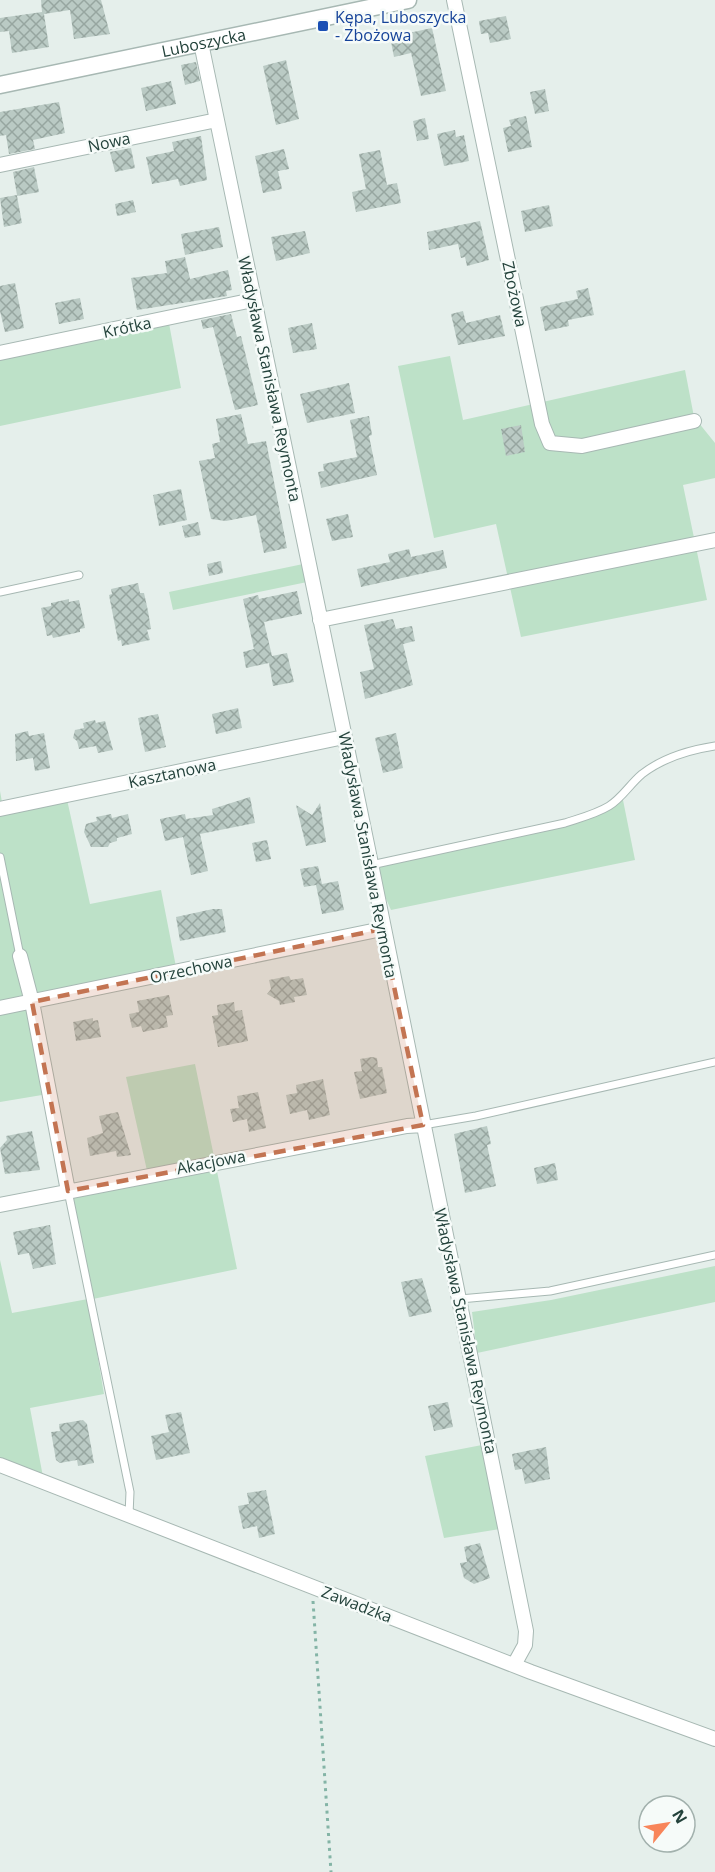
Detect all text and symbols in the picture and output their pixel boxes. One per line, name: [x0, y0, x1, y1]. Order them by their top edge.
place label: Kępa, Luboszycka - Zbożowa: [335, 6, 466, 46]
marker: Kępa, Luboszycka - Zbożowa: [316, 19, 330, 33]
street label: Luboszycka: [159, 23, 248, 62]
street label: Nowa: [86, 127, 132, 157]
street label: Władysława Stanisława Reymonta: [233, 254, 307, 504]
street label: Zbożowa: [497, 259, 533, 329]
street label: Krótka: [101, 311, 153, 343]
street label: Władysława Stanisława Reymonta: [333, 730, 403, 980]
street label: Kasztanowa: [126, 753, 218, 793]
street label: Orzechowa: [148, 950, 234, 988]
street label: Akacjowa: [175, 1145, 247, 1179]
street label: Władysława Stanisława Reymonta: [429, 1206, 503, 1456]
street label: Zawadzka: [319, 1580, 395, 1628]
north arrow: [637, 1794, 697, 1854]
text: N: [667, 1805, 693, 1828]

